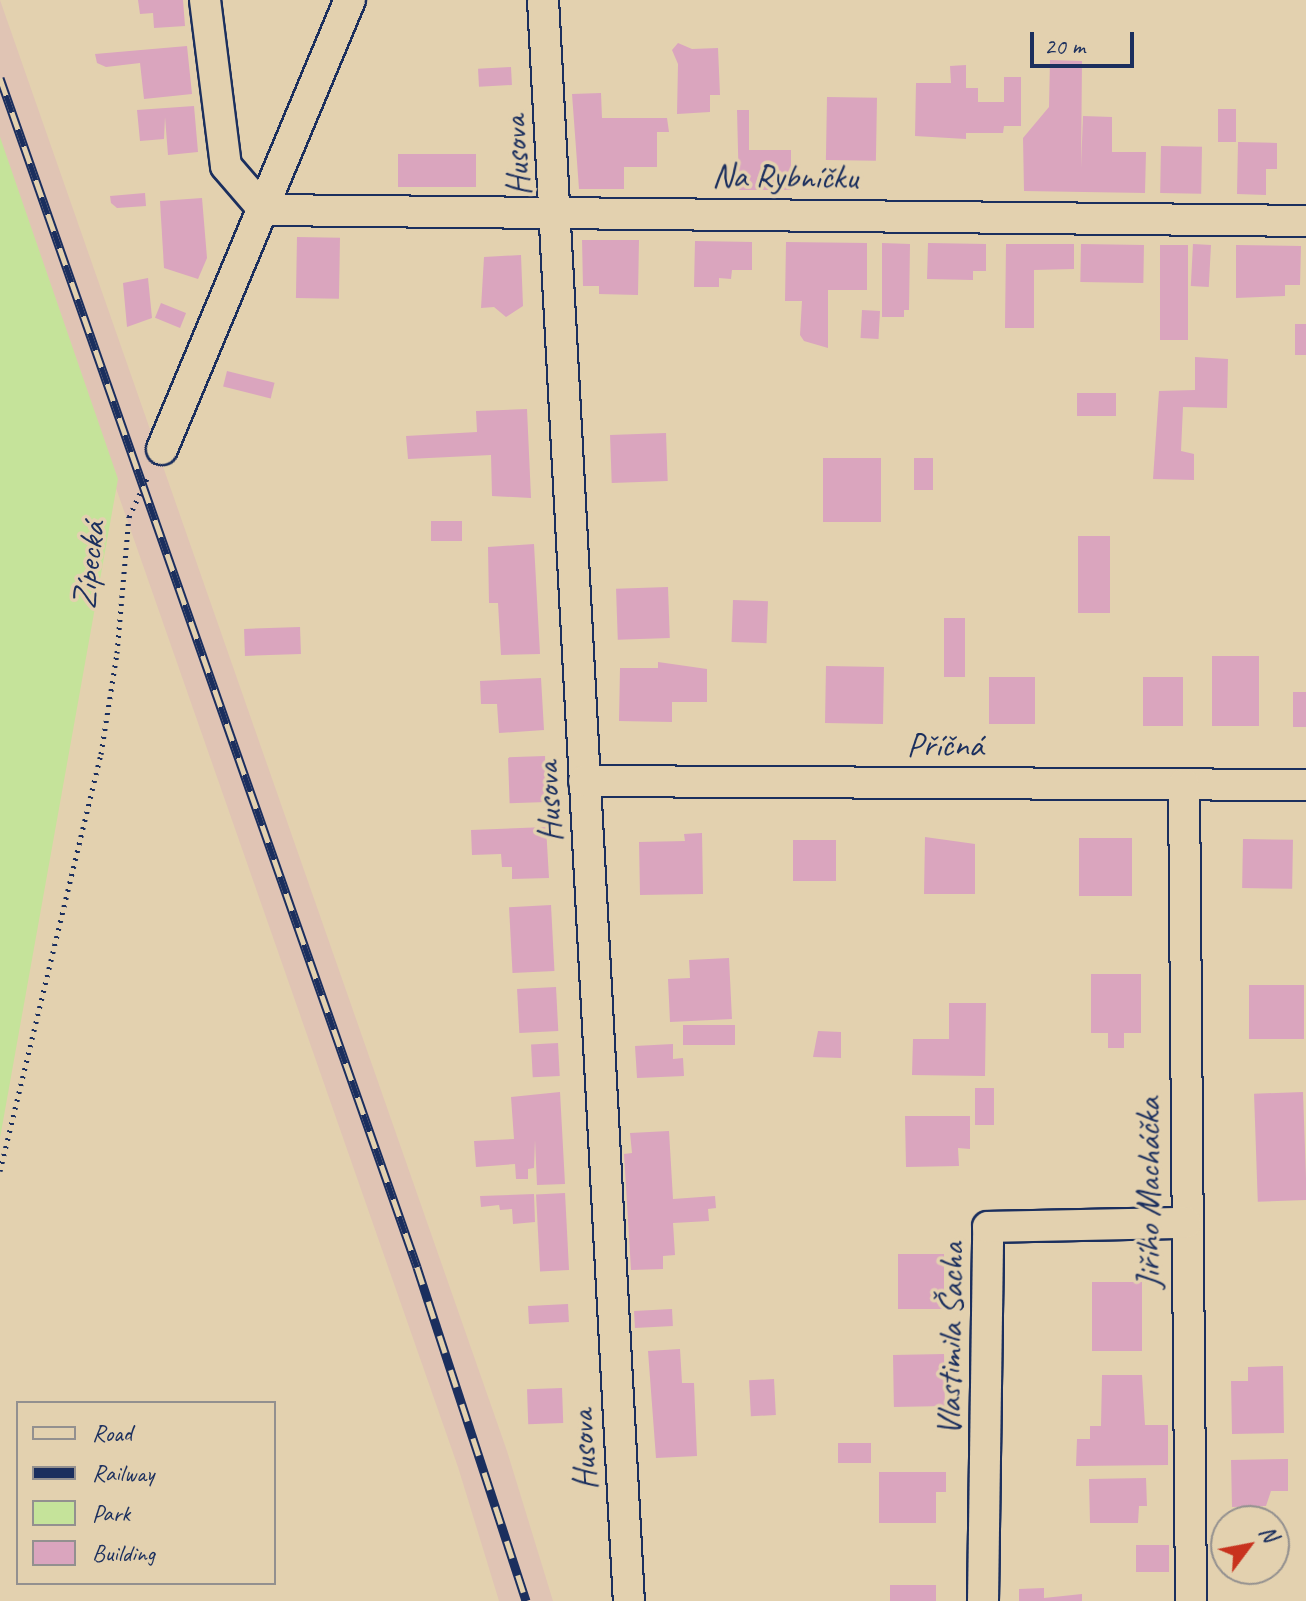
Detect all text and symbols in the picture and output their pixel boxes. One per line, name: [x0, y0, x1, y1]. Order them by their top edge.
scale bar: [1034, 16, 1138, 66]
text: 20 m: [1044, 31, 1085, 61]
street label: Husova: [493, 114, 539, 198]
street label: Na Rybníčku: [711, 154, 859, 198]
street label: Zípecká: [62, 519, 114, 611]
street label: Příčná: [907, 725, 983, 765]
street label: Husova: [526, 761, 570, 843]
street label: Jiřího Macháčka: [1128, 1097, 1168, 1289]
street label: Vlastimila Šacha: [928, 1242, 972, 1436]
legend: [16, 1401, 276, 1585]
street label: Husova: [561, 1409, 605, 1491]
text: Road: [92, 1418, 132, 1448]
text: Railway: [92, 1458, 154, 1488]
text: Park: [92, 1498, 130, 1528]
north arrow: [1210, 1505, 1290, 1585]
text: N: [1253, 1520, 1284, 1547]
text: Building: [92, 1538, 155, 1568]

